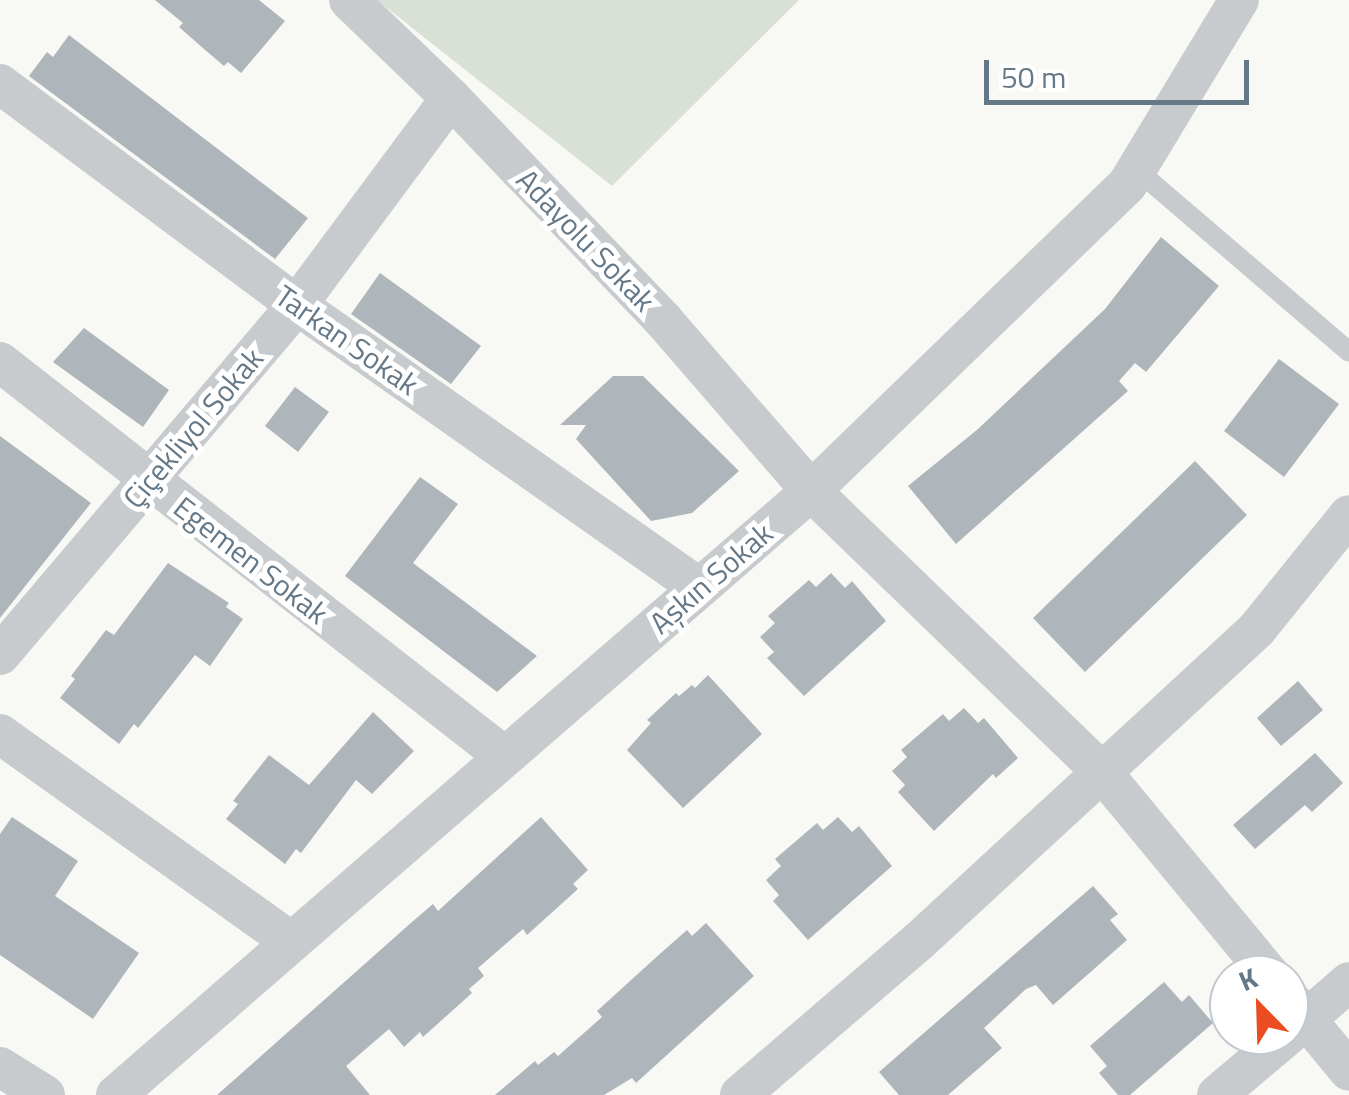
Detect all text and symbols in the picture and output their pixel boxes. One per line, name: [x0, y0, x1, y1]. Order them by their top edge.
scale bar: [989, 40, 1254, 102]
text: 50 m: [1001, 54, 1066, 100]
street label: Adayolu Sokak: [509, 161, 663, 319]
street label: Tarkan Sokak: [269, 278, 425, 402]
street label: Çiçekliyol Sokak: [116, 341, 270, 515]
street label: Egemen Sokak: [167, 489, 335, 631]
street label: Aşkın Sokak: [642, 515, 780, 641]
north arrow: [1209, 955, 1309, 1055]
text: K: [1232, 956, 1264, 1002]

